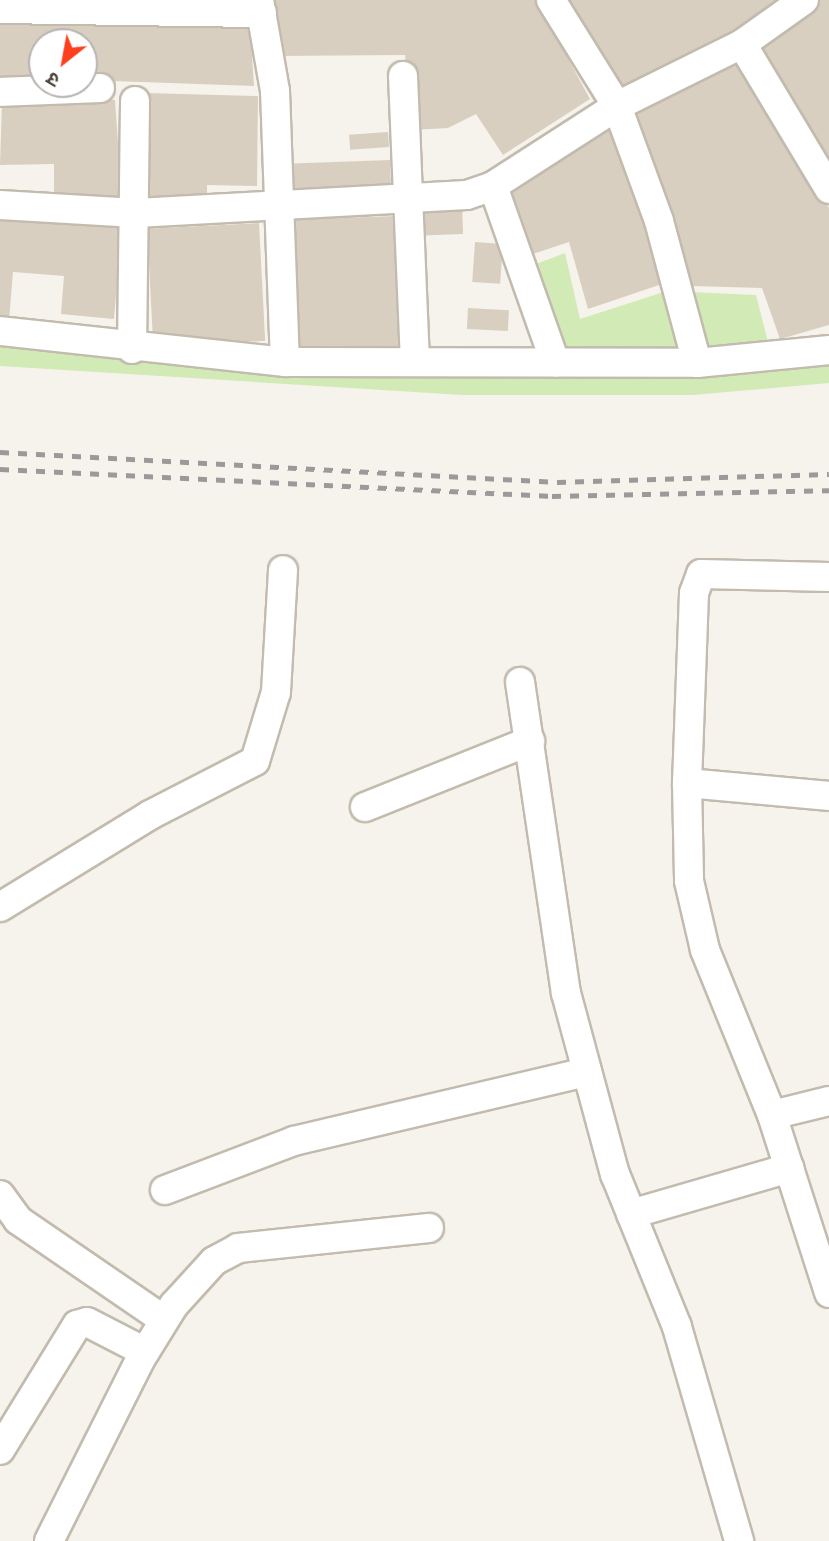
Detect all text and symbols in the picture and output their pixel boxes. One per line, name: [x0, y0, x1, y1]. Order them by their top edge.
north arrow: [28, 28, 98, 98]
text: उ: [42, 67, 64, 92]

